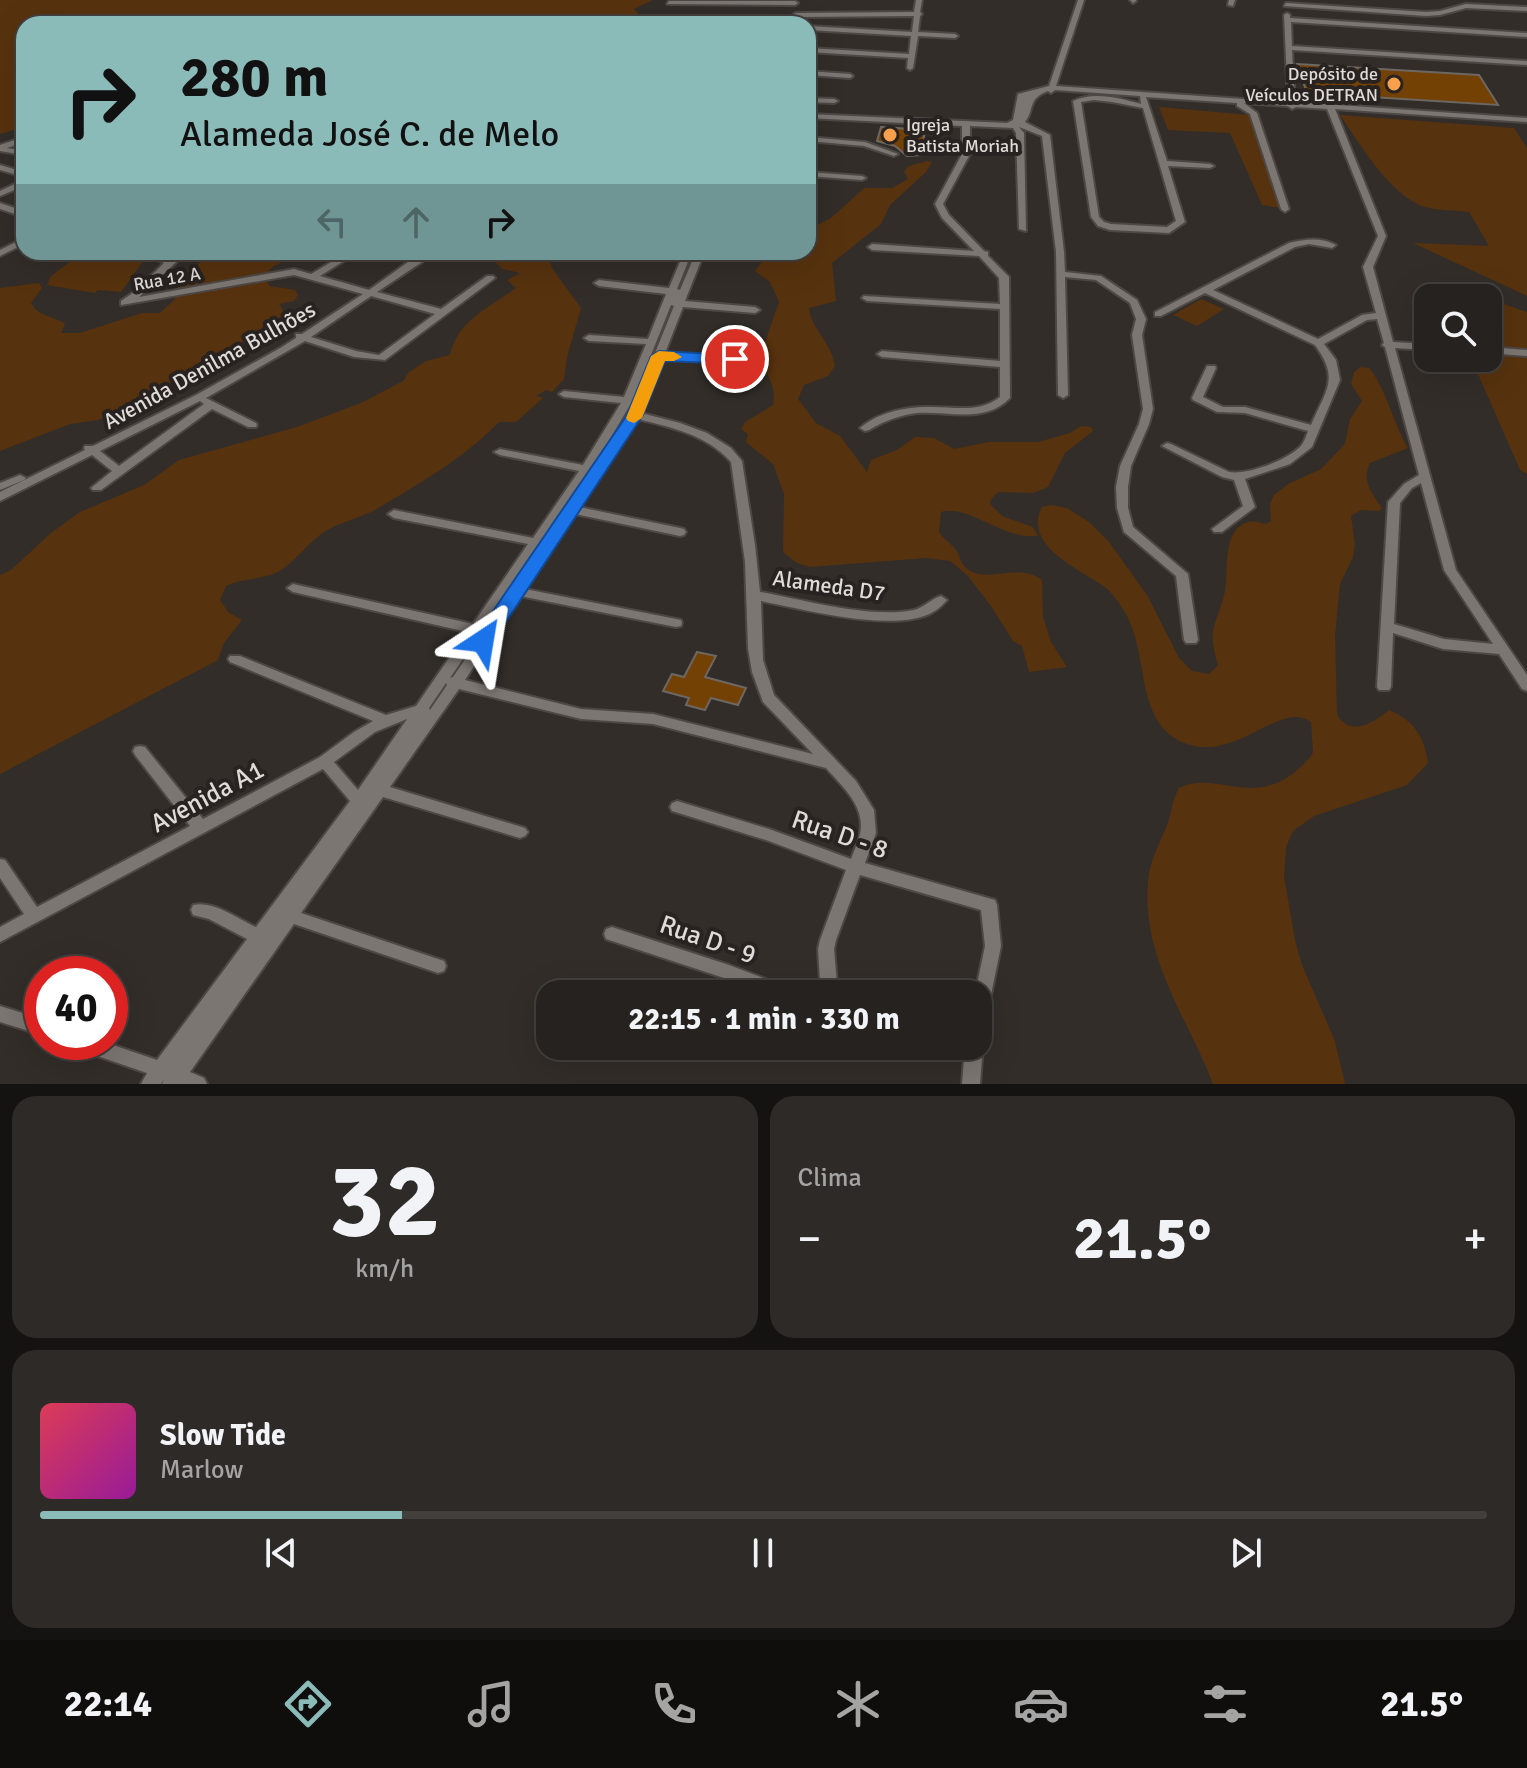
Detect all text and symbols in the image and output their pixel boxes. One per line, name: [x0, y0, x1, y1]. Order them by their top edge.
text: 280 m: [180, 43, 328, 112]
icon: right: [48, 48, 152, 152]
place label: Depósito de Veículos DETRAN: [1245, 63, 1378, 106]
marker: Depósito de Veículos DETRAN: [1385, 75, 1403, 93]
text: Alameda José C. de Melo: [180, 112, 559, 157]
place label: Igreja Batista Moriah: [906, 114, 1019, 157]
marker: Igreja Batista Moriah: [881, 126, 899, 144]
icon: left: [310, 200, 354, 244]
icon: ahead: [394, 200, 438, 244]
icon: right: [478, 200, 522, 244]
street label: Rua 12 A: [132, 262, 202, 296]
map controls: [1414, 284, 1502, 372]
button: search: [1414, 284, 1502, 372]
street label: Avenida Denilma Bulhões: [98, 296, 320, 435]
pin: [701, 325, 769, 393]
icon: arrive: [713, 337, 757, 381]
street label: Alameda D7: [771, 564, 887, 607]
position arrow: [441, 599, 525, 683]
street label: Avenida A1: [145, 754, 270, 840]
street label: Rua D - 8: [787, 804, 892, 866]
street label: Rua D - 9: [655, 909, 760, 971]
speed limit sign: 40: [24, 956, 128, 1060]
text: 22:15 · 1 min · 330 m: [628, 1001, 900, 1038]
text: 32: [329, 1137, 441, 1265]
text: Clima: [798, 1162, 862, 1194]
text: 21.5°: [1073, 1202, 1211, 1276]
text: −: [798, 1212, 821, 1266]
text: +: [1463, 1212, 1487, 1266]
text: km/h: [355, 1253, 414, 1285]
text: Slow Tide: [160, 1417, 286, 1454]
text: Marlow: [160, 1454, 243, 1486]
icon: previous: [259, 1531, 303, 1575]
icon: pause: [741, 1531, 785, 1575]
icon: next: [1224, 1531, 1268, 1575]
icon: directions: [280, 1676, 336, 1732]
icon: music: [463, 1676, 519, 1732]
icon: phone: [646, 1676, 702, 1732]
icon: climate: [830, 1676, 886, 1732]
icon: car: [1013, 1676, 1069, 1732]
icon: filters: [1197, 1676, 1253, 1732]
text: 22:14: [64, 1682, 152, 1727]
text: 21.5°: [1380, 1682, 1463, 1727]

